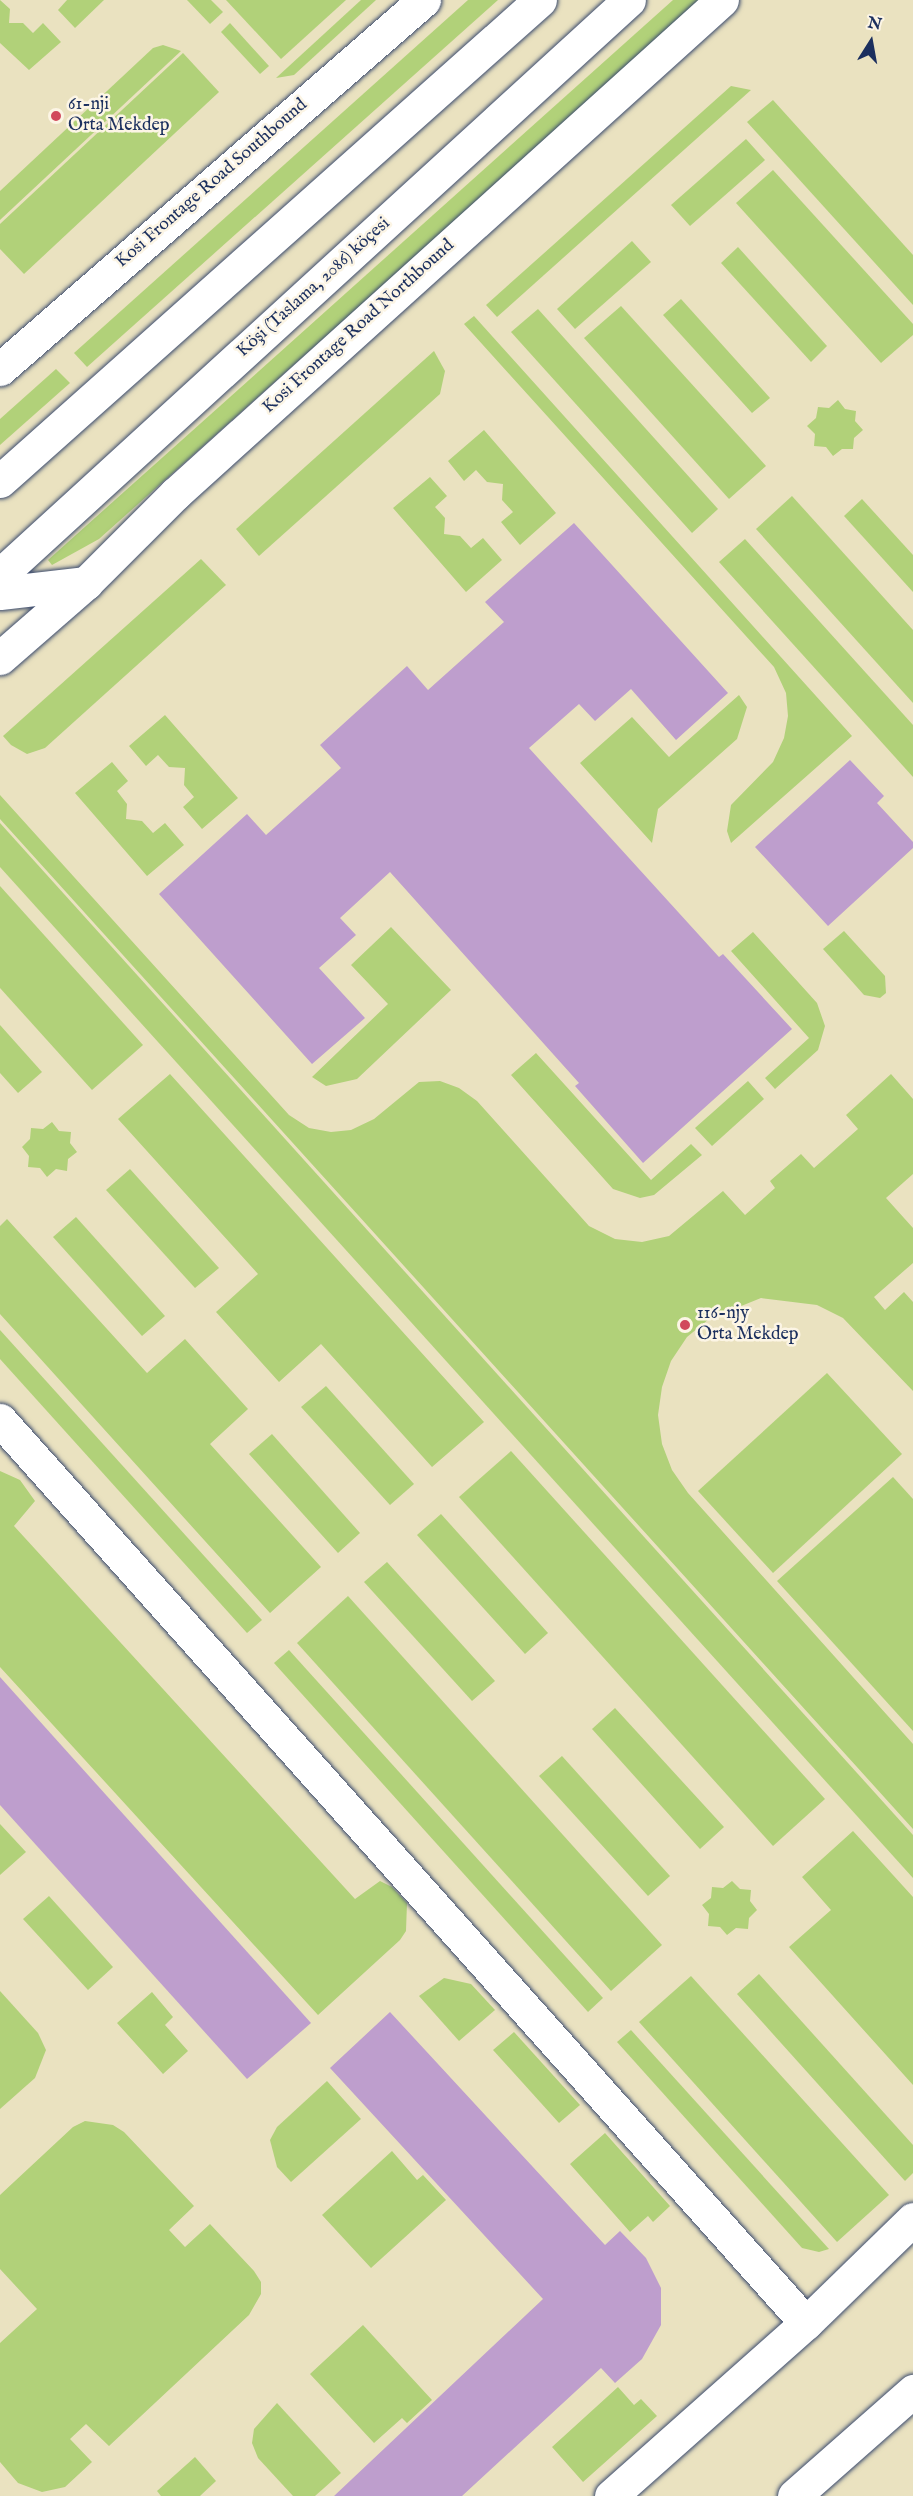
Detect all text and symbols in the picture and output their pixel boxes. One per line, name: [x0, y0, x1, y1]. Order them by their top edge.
north arrow: [841, 12, 901, 72]
text: N: [866, 13, 883, 35]
place label: 61-nji Orta Mekdep: [68, 95, 170, 138]
street label: Kosi Frontage Road Southbound: [112, 95, 312, 273]
marker: 61-nji Orta Mekdep: [49, 109, 63, 123]
street label: Köşi (Taslama, 2086) köçesi: [233, 214, 395, 362]
street label: Kosi Frontage Road Northbound: [259, 235, 459, 419]
place label: 116-njy Orta Mekdep: [697, 1304, 799, 1346]
marker: 116-njy Orta Mekdep: [678, 1318, 692, 1332]

